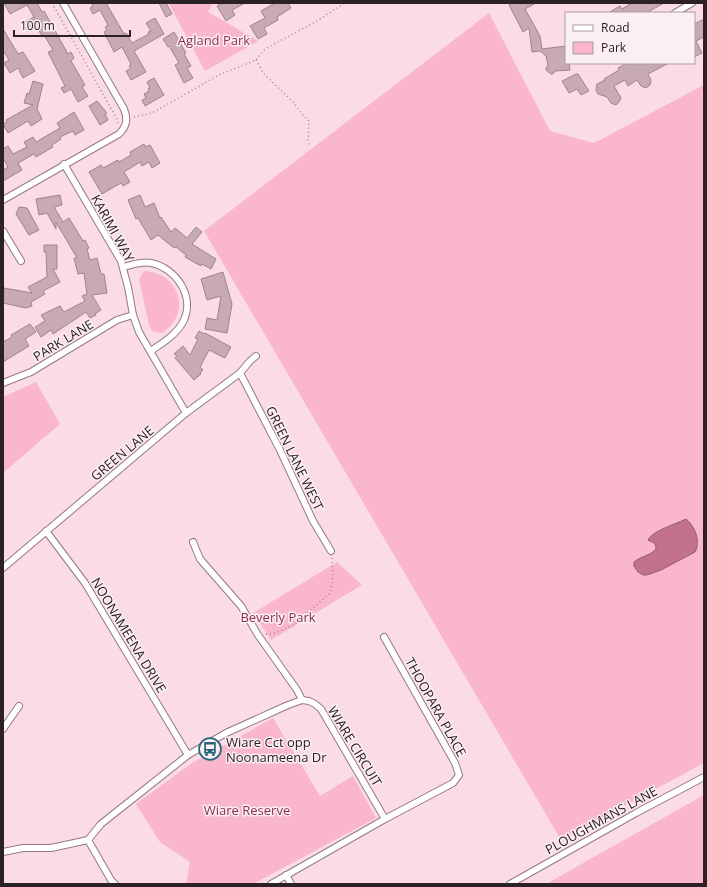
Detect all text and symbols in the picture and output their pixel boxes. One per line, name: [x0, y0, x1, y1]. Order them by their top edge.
scale bar: [14, 12, 130, 38]
legend: [565, 12, 695, 64]
text: 100 m: [20, 17, 55, 34]
text: Road: [601, 19, 630, 36]
park label: Agland Park: [178, 31, 250, 49]
text: Park: [601, 39, 627, 56]
street label: KARIMI WAY: [87, 191, 139, 265]
street label: PARK LANE: [29, 315, 97, 365]
street label: GREEN LANE WEST: [262, 403, 328, 514]
street label: GREEN LANE: [87, 421, 157, 485]
street label: NOONAMEENA DRIVE: [87, 574, 171, 696]
park label: Beverly Park: [240, 608, 316, 626]
street label: THOOPARA PLACE: [401, 654, 471, 760]
street label: WIARE CIRCUIT: [324, 702, 387, 790]
place label: Wiare Cct opp Noonameena Dr: [226, 733, 327, 766]
bus stop icon: Wiare Cct opp Noonameena Dr: [197, 736, 223, 762]
street label: PLOUGHMANS LANE: [542, 782, 660, 858]
park label: Wiare Reserve: [204, 801, 290, 819]

